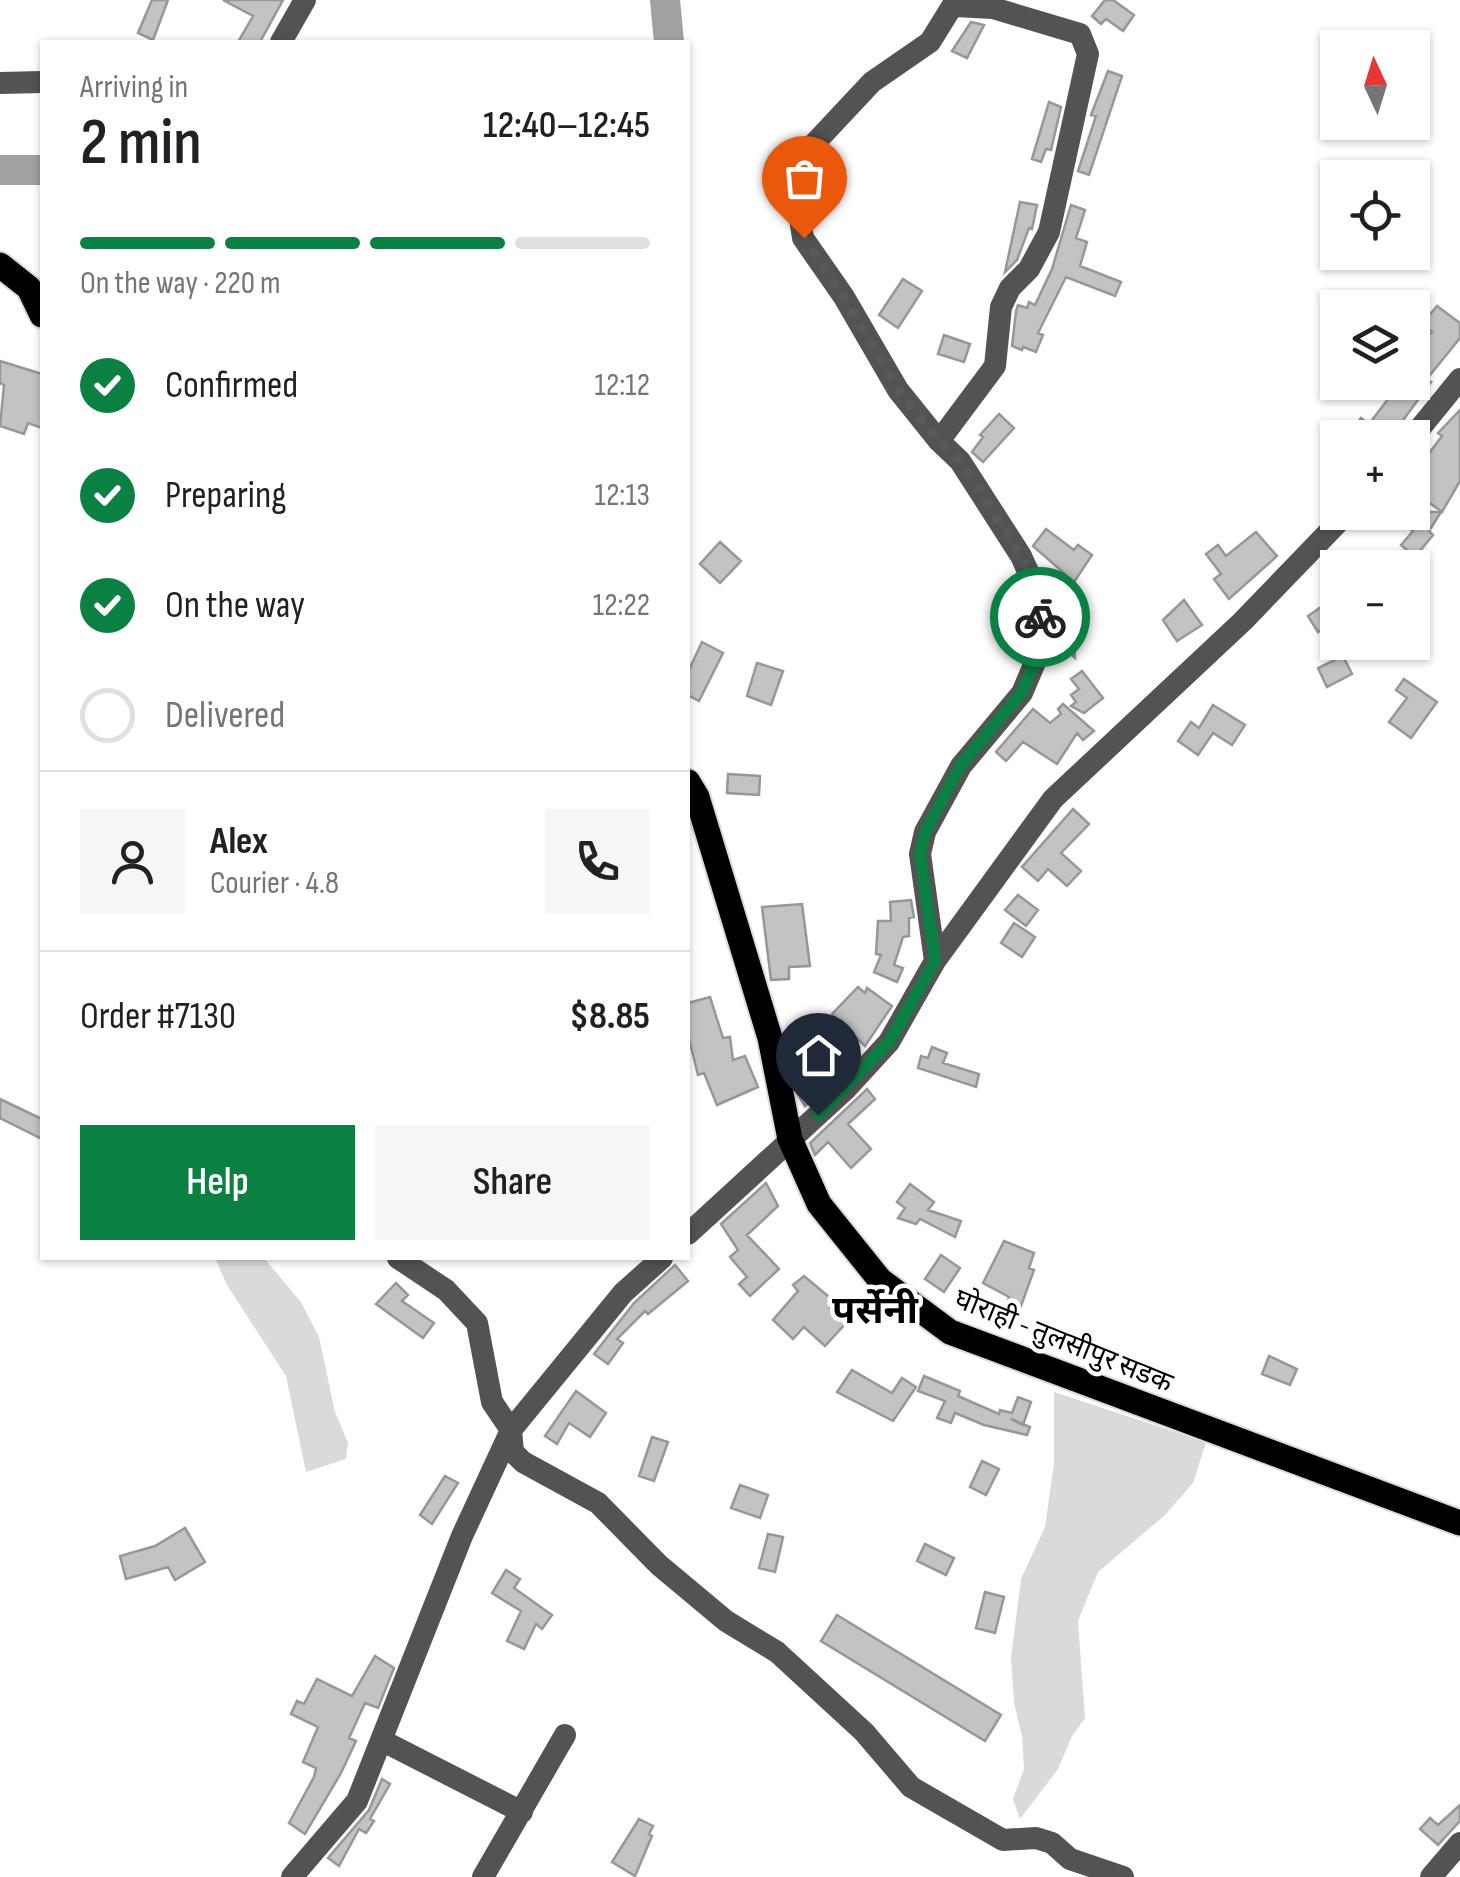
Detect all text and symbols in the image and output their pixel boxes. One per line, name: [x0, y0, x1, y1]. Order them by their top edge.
north arrow: [1320, 30, 1430, 140]
map controls: [1320, 30, 1430, 660]
text: Arriving in: [80, 68, 188, 107]
text: 12:40–12:45: [483, 103, 650, 148]
text: 2 min: [80, 105, 202, 183]
pin: [762, 136, 847, 239]
icon: bag: [777, 151, 832, 206]
button: locate: [1320, 160, 1430, 270]
text: On the way · 220 m: [80, 264, 281, 303]
button: layers: [1320, 290, 1430, 400]
icon: check: [80, 358, 135, 413]
text: Confirmed: [165, 363, 298, 408]
text: 12:12: [594, 366, 650, 405]
button: +: [1320, 420, 1430, 530]
icon: check: [80, 468, 135, 523]
text: Preparing: [165, 473, 286, 518]
text: 12:13: [595, 476, 650, 515]
button: −: [1320, 550, 1430, 660]
courier: [990, 567, 1090, 667]
icon: check: [80, 578, 135, 633]
text: On the way: [165, 583, 305, 628]
text: 12:22: [593, 586, 650, 625]
icon: bike: [1013, 590, 1068, 645]
text: Delivered: [165, 693, 285, 738]
button: person: [80, 809, 185, 914]
button: phone: [545, 809, 650, 914]
text: Alex: [210, 819, 268, 864]
text: Courier · 4.8: [210, 864, 339, 903]
text: Order #7130: [80, 994, 236, 1039]
text: $8.85: [570, 994, 650, 1039]
pin: [776, 1013, 861, 1116]
icon: home: [791, 1028, 846, 1083]
button: Help: [80, 1125, 355, 1240]
button: Share: [375, 1125, 650, 1240]
street label: घोराही - तुलसीपुर सडक: [950, 1282, 1178, 1400]
district label: पर्सेनी: [832, 1288, 919, 1334]

